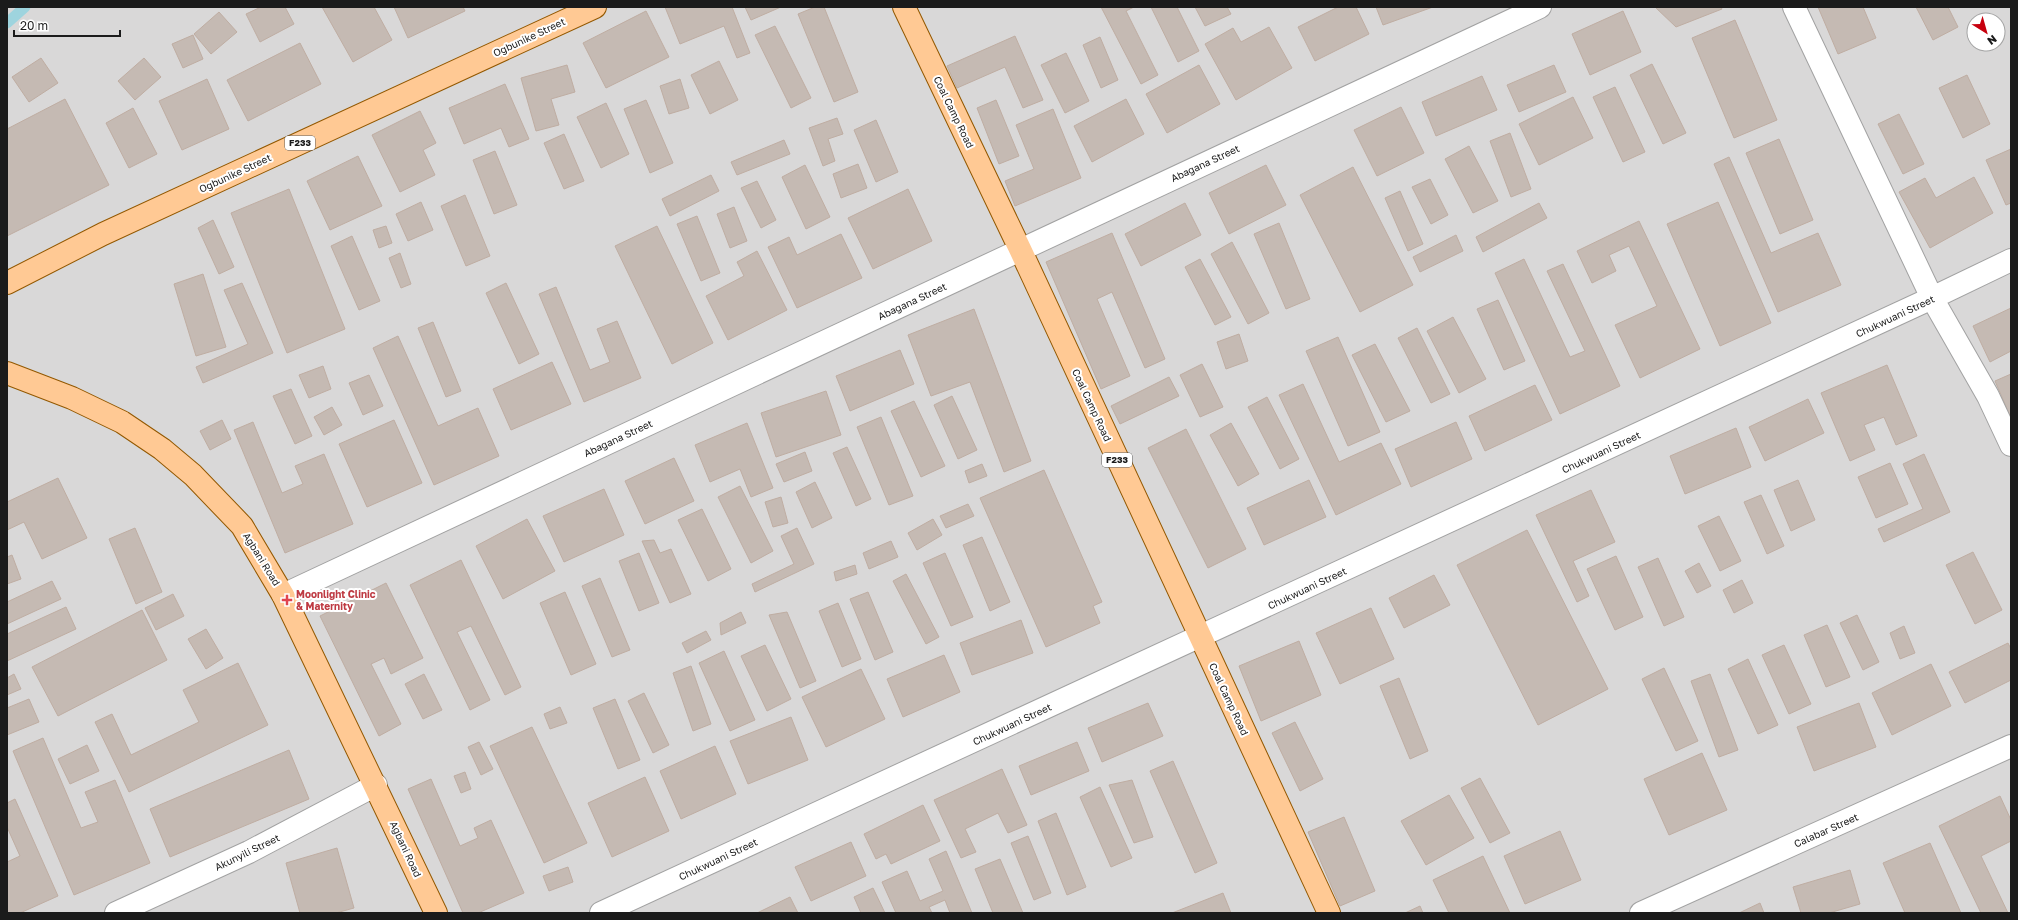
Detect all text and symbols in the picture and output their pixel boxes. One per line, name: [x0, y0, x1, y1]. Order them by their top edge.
scale bar: [14, 12, 120, 38]
north arrow: [1966, 12, 2006, 52]
street label: Ogbunike Street: [491, 15, 567, 59]
text: 20 m: [20, 18, 48, 33]
text: N: [1985, 33, 2000, 48]
street label: Coal Camp Road: [931, 74, 977, 150]
road number: F233: [285, 136, 315, 150]
street label: Abagana Street: [1169, 142, 1241, 184]
street label: Ogbunike Street: [197, 151, 273, 195]
street label: Abagana Street: [876, 280, 948, 322]
street label: Chukwuani Street: [1854, 292, 1936, 340]
street label: Coal Camp Road: [1070, 367, 1114, 443]
street label: Abagana Street: [582, 417, 654, 459]
street label: Chukwuani Street: [1560, 428, 1642, 476]
road number: F233: [1102, 453, 1132, 467]
street label: Agbani Road: [241, 530, 283, 588]
street label: Chukwuani Street: [1266, 564, 1348, 612]
place label: Moonlight Clinic & Maternity: [296, 588, 376, 612]
marker: Moonlight Clinic & Maternity: [281, 594, 293, 606]
street label: Coal Camp Road: [1207, 661, 1251, 737]
street label: Chukwuani Street: [971, 700, 1053, 748]
street label: Calabar Street: [1792, 810, 1860, 850]
street label: Agbani Road: [388, 819, 424, 879]
street label: Akunyili Street: [213, 831, 281, 873]
street label: Chukwuani Street: [677, 835, 759, 883]

